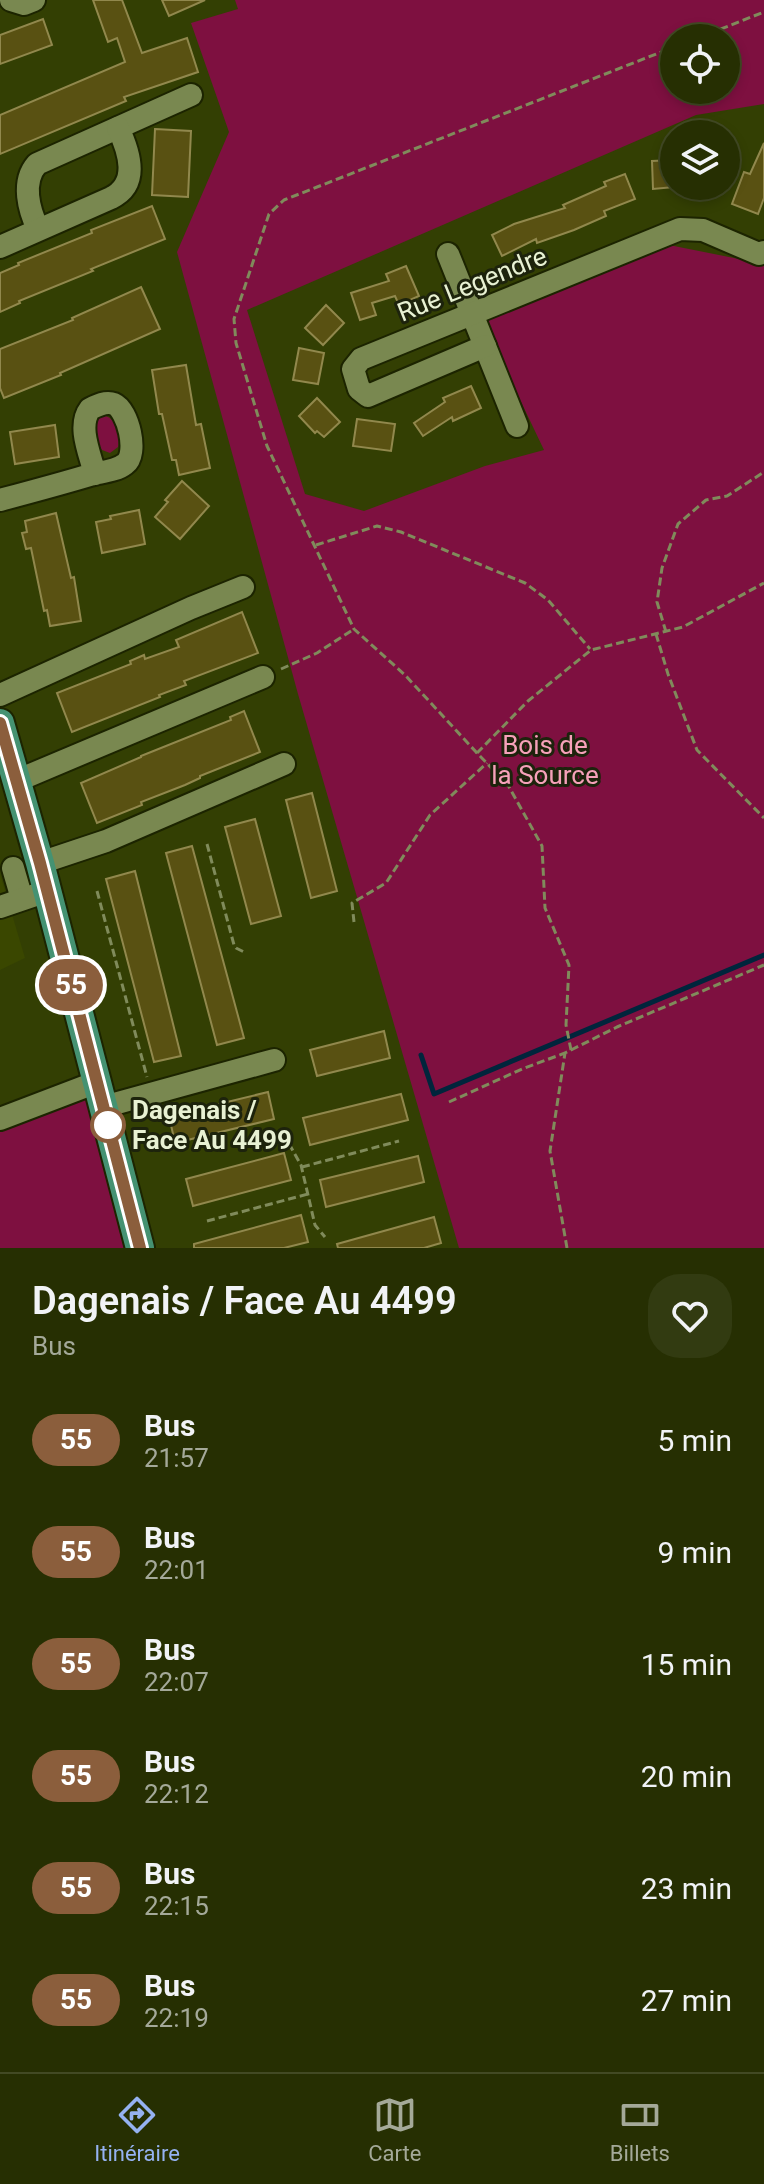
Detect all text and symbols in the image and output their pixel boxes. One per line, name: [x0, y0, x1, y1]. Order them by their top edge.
map controls: [660, 24, 740, 200]
button: locate: [660, 24, 740, 104]
button: layers: [660, 120, 740, 200]
street label: Rue Legendre: [393, 240, 551, 328]
park label: Bois de la Source: [491, 730, 599, 790]
line badge: 55: [35, 959, 107, 1011]
text: 55: [55, 968, 87, 1001]
place label: Dagenais / Face Au 4499: [132, 1095, 292, 1155]
marker: Dagenais / Face Au 4499: [91, 1108, 125, 1142]
button: heart: [648, 1274, 732, 1358]
text: Dagenais / Face Au 4499: [32, 1279, 457, 1323]
text: Bus: [32, 1331, 76, 1361]
text: Bus: [144, 1408, 195, 1443]
text: 55: [60, 1423, 92, 1456]
text: 5 min: [658, 1423, 732, 1458]
text: 21:57: [144, 1443, 209, 1473]
text: Bus: [144, 1520, 195, 1555]
text: 55: [60, 1535, 92, 1568]
text: 9 min: [658, 1535, 732, 1570]
text: 22:01: [144, 1555, 209, 1585]
text: Bus: [144, 1632, 195, 1667]
text: 55: [60, 1647, 92, 1680]
text: 15 min: [641, 1647, 732, 1682]
text: 22:07: [144, 1667, 209, 1697]
text: Bus: [144, 1744, 195, 1779]
text: 55: [60, 1759, 92, 1792]
text: 20 min: [641, 1759, 732, 1794]
text: 22:12: [144, 1779, 209, 1809]
text: Bus: [144, 1856, 195, 1891]
text: 55: [60, 1871, 92, 1904]
text: 23 min: [641, 1871, 732, 1906]
text: 22:15: [144, 1891, 209, 1921]
text: Bus: [144, 1968, 195, 2003]
text: 55: [60, 1983, 92, 2016]
text: 27 min: [641, 1983, 732, 2018]
text: 22:19: [144, 2003, 209, 2033]
tab: Itinéraire: [94, 2093, 180, 2166]
tab: Carte: [368, 2093, 421, 2166]
tab: Billets: [610, 2093, 670, 2166]

